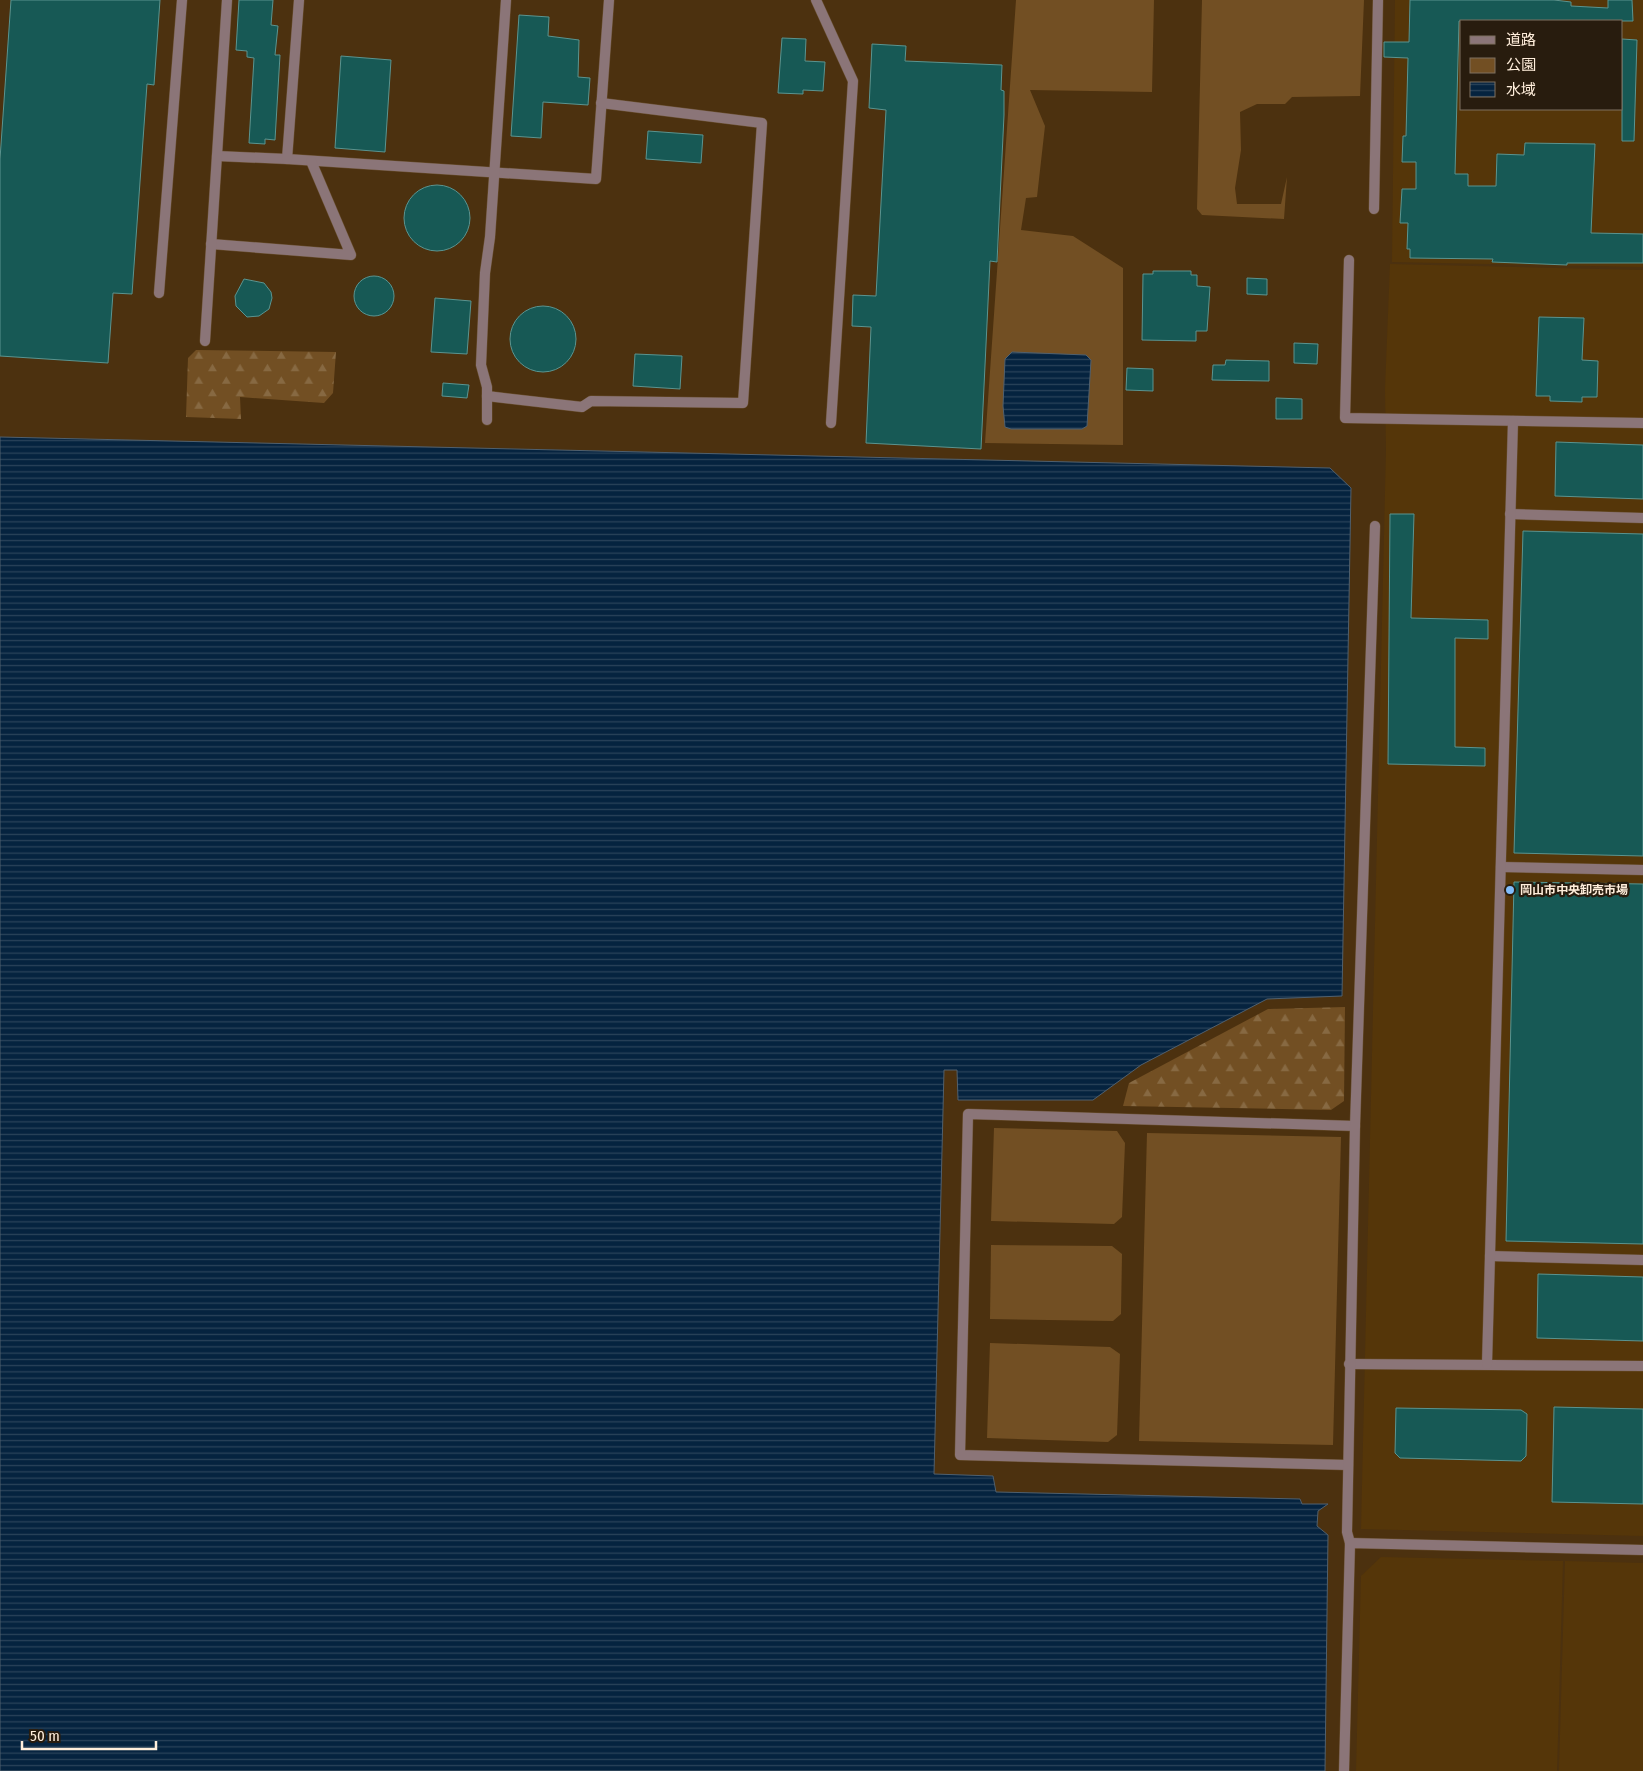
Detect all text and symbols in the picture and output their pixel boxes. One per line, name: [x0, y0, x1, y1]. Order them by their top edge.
legend: [1460, 20, 1623, 110]
text: 道路: [1506, 31, 1536, 49]
text: 公園: [1506, 56, 1536, 74]
text: 水域: [1506, 81, 1536, 99]
place label: 岡山市中央卸売市場: [1520, 883, 1628, 897]
marker: 岡山市中央卸売市場: [1504, 884, 1516, 896]
scale bar: [22, 1718, 156, 1750]
text: 50 m: [30, 1727, 60, 1745]

